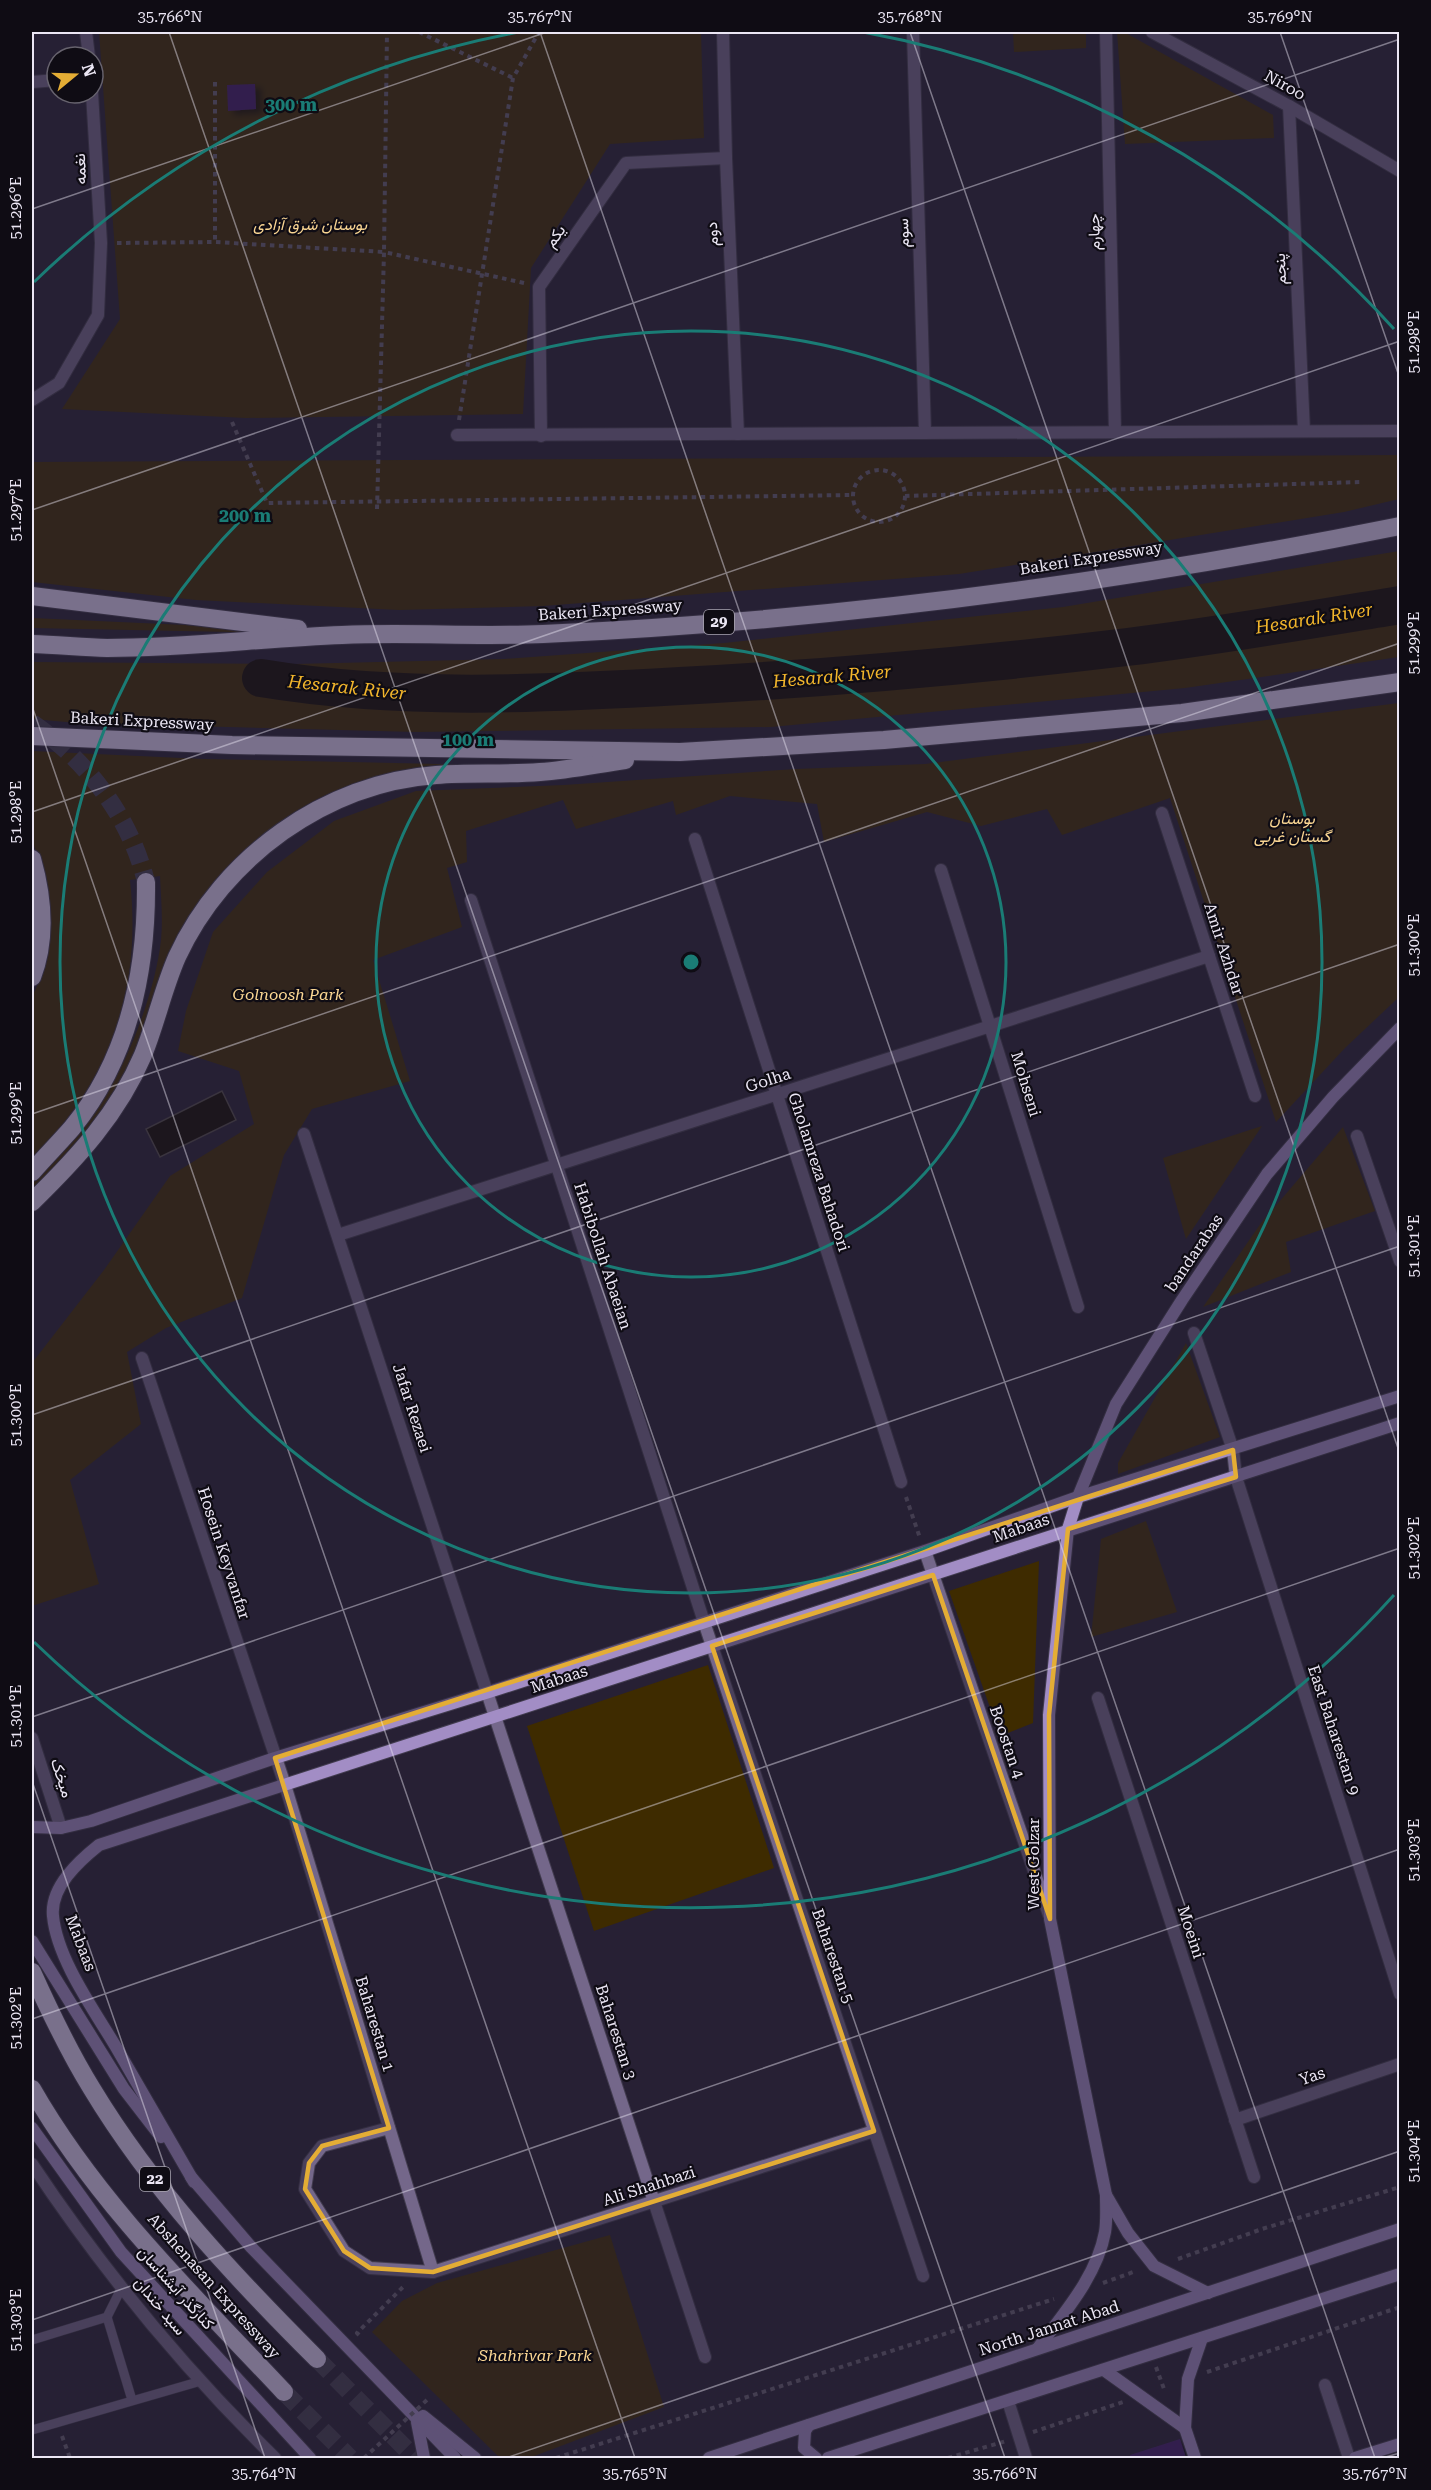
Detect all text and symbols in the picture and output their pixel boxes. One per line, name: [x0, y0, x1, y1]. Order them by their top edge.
text: 35.766°N: [137, 8, 203, 26]
text: 35.767°N: [507, 8, 573, 26]
text: 35.768°N: [877, 8, 943, 26]
text: 35.769°N: [1247, 8, 1313, 26]
north arrow: [45, 45, 105, 105]
text: N: [78, 61, 100, 79]
street label: Niroo: [1261, 66, 1309, 104]
text: 300 m: [265, 94, 318, 115]
street label: نغمه: [70, 153, 90, 185]
text: 51.296°E: [7, 177, 25, 239]
street label: چهارم: [1084, 213, 1106, 250]
park label: بوستان شرق آزادی: [253, 215, 368, 235]
street label: سوم: [893, 218, 914, 248]
street label: یکم: [541, 221, 570, 252]
street label: دوم: [702, 222, 723, 246]
street label: پنجم: [1270, 253, 1292, 285]
text: 51.298°E: [1405, 311, 1423, 373]
text: 51.297°E: [7, 479, 25, 541]
text: 200 m: [219, 505, 272, 526]
street label: Bakeri Expressway: [1018, 537, 1164, 579]
street label: Bakeri Expressway: [537, 595, 683, 625]
water label: Hesarak River: [1253, 598, 1375, 638]
road number: 29: [704, 610, 734, 634]
text: 51.299°E: [1405, 612, 1423, 674]
water label: Hesarak River: [771, 660, 893, 692]
water label: Hesarak River: [286, 670, 408, 704]
street label: Bakeri Expressway: [69, 708, 215, 734]
text: 100 m: [442, 729, 495, 750]
text: 51.298°E: [7, 781, 25, 843]
park label: بوستان گستان غربی: [1254, 809, 1333, 847]
street label: Amir Azhdar: [1200, 900, 1248, 998]
text: 51.300°E: [1405, 914, 1423, 976]
centre of rings: [681, 952, 701, 972]
park label: Golnoosh Park: [232, 985, 344, 1004]
street label: Mohseni: [1007, 1049, 1045, 1119]
street label: Golha: [743, 1064, 793, 1096]
text: 51.299°E: [7, 1082, 25, 1144]
street label: Gholamreza Bahadori: [784, 1090, 854, 1254]
street label: Habibollah Abaeian: [570, 1180, 636, 1332]
street label: bandarabas: [1161, 1210, 1227, 1295]
text: 51.301°E: [1405, 1215, 1423, 1277]
street label: Jafar Rezaei: [389, 1361, 435, 1455]
text: 51.300°E: [7, 1384, 25, 1446]
street label: Hosein Keyvanfar: [194, 1485, 254, 1622]
street label: Mabaas: [990, 1509, 1052, 1547]
text: 51.302°E: [1405, 1517, 1423, 1579]
street label: Mabaas: [528, 1661, 590, 1697]
street label: East Baharestan 9: [1304, 1663, 1364, 1797]
text: 51.301°E: [7, 1685, 25, 1747]
street label: Boostan 4: [986, 1703, 1028, 1781]
street label: میخک: [47, 1756, 77, 1800]
street label: West Golzar: [1024, 1817, 1043, 1910]
text: 51.303°E: [1405, 1819, 1423, 1881]
street label: Moeini: [1174, 1903, 1208, 1961]
street label: Baharestan 5: [808, 1906, 858, 2006]
street label: Mabaas: [62, 1912, 101, 1974]
street label: Baharestan 1: [351, 1974, 399, 2074]
street label: Baharestan 3: [592, 1982, 640, 2082]
text: 51.302°E: [7, 1987, 25, 2049]
street label: Yas: [1297, 2063, 1328, 2089]
text: 51.304°E: [1405, 2120, 1423, 2182]
street label: Ali Shahbazi: [600, 2162, 698, 2210]
road number: 22: [140, 2167, 170, 2191]
street label: Abshenasan Expressway: [144, 2209, 285, 2363]
street label: کنارگذر آبشناسان: [133, 2243, 218, 2334]
street label: سید خندان: [130, 2273, 190, 2339]
text: 51.303°E: [7, 2289, 25, 2351]
street label: North Jannat Abad: [976, 2296, 1122, 2360]
park label: Shahrivar Park: [477, 2346, 592, 2365]
text: 35.764°N: [231, 2465, 297, 2483]
text: 35.765°N: [602, 2465, 668, 2483]
text: 35.766°N: [972, 2465, 1038, 2483]
text: 35.767°N: [1342, 2465, 1408, 2483]

